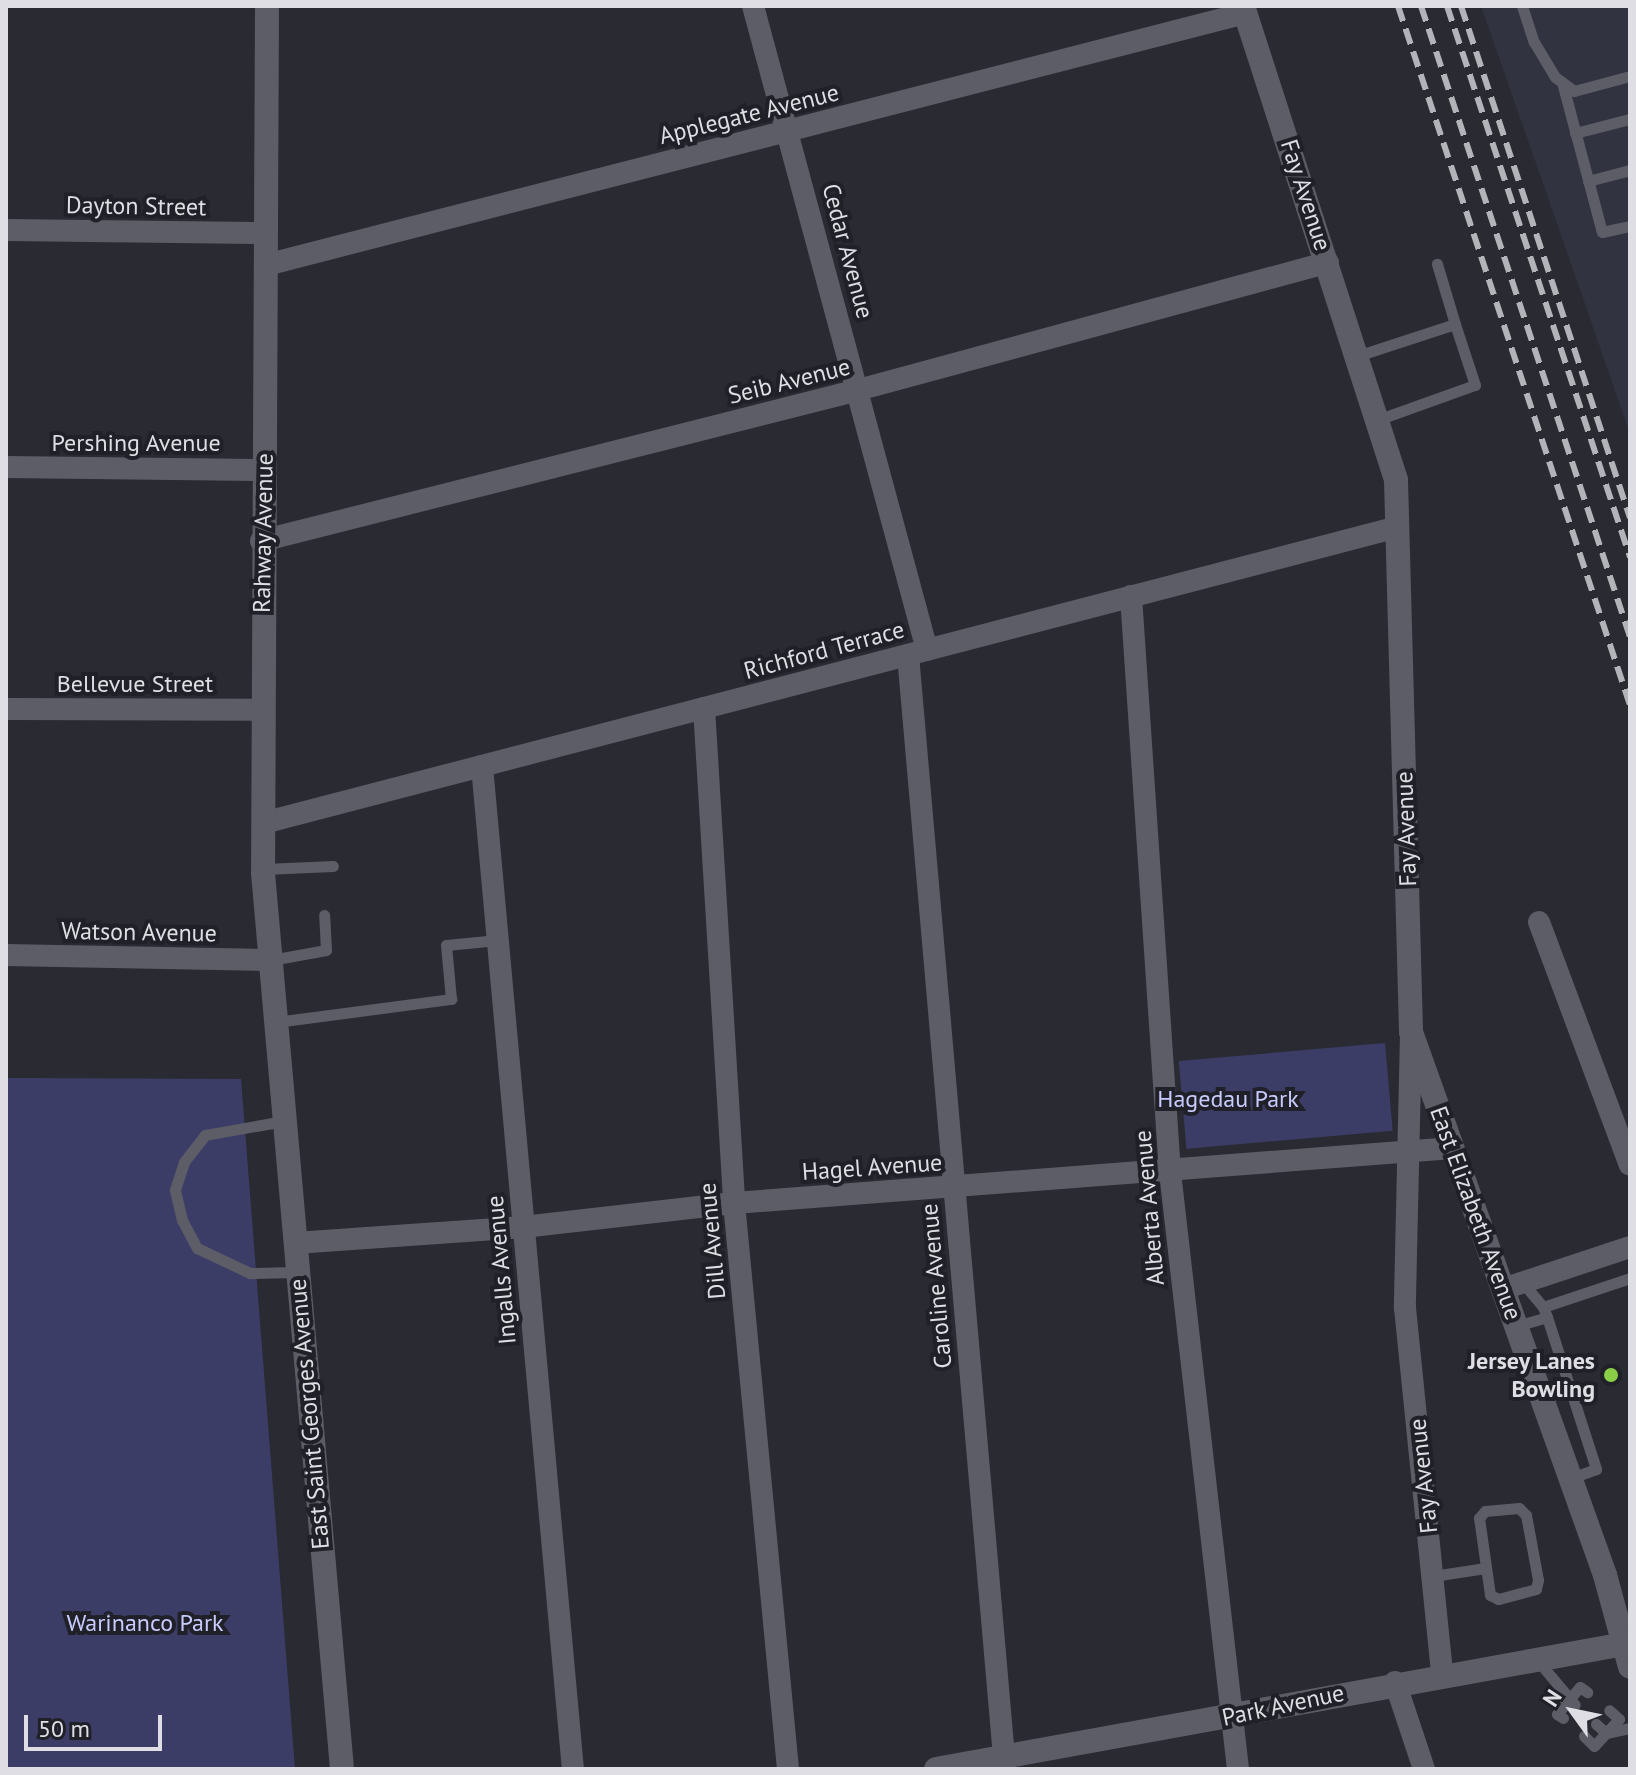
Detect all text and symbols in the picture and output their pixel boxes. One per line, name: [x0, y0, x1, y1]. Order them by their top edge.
street label: Applegate Avenue: [656, 78, 842, 150]
street label: Fay Avenue: [1274, 135, 1338, 255]
street label: Cedar Avenue: [816, 180, 880, 322]
street label: Dayton Street: [66, 190, 206, 222]
street label: Seib Avenue: [725, 352, 853, 410]
street label: Pershing Avenue: [51, 429, 221, 457]
street label: Rahway Avenue: [247, 452, 279, 614]
street label: Richford Terrace: [740, 615, 908, 685]
street label: Bellevue Street: [57, 670, 213, 698]
street label: Fay Avenue: [1390, 770, 1422, 888]
street label: Watson Avenue: [61, 916, 217, 948]
park label: Hagedau Park: [1157, 1085, 1299, 1113]
street label: East Elizabeth Avenue: [1424, 1102, 1528, 1324]
street label: Alberta Avenue: [1128, 1129, 1170, 1287]
street label: Hagel Avenue: [800, 1148, 944, 1186]
street label: Dill Avenue: [693, 1181, 731, 1301]
street label: Ingalls Avenue: [480, 1194, 522, 1346]
street label: Caroline Avenue: [914, 1202, 958, 1370]
street label: East Saint Georges Avenue: [283, 1277, 335, 1551]
place label: Jersey Lanes Bowling: [1467, 1347, 1595, 1403]
marker: Jersey Lanes Bowling: [1602, 1366, 1620, 1384]
street label: Fay Avenue: [1403, 1416, 1443, 1536]
park label: Warinanco Park: [66, 1609, 224, 1637]
north arrow: [1532, 1671, 1612, 1751]
street label: Park Avenue: [1219, 1678, 1347, 1732]
text: N: [1536, 1684, 1568, 1712]
scale bar: [28, 1699, 166, 1749]
text: 50 m: [38, 1713, 90, 1744]

